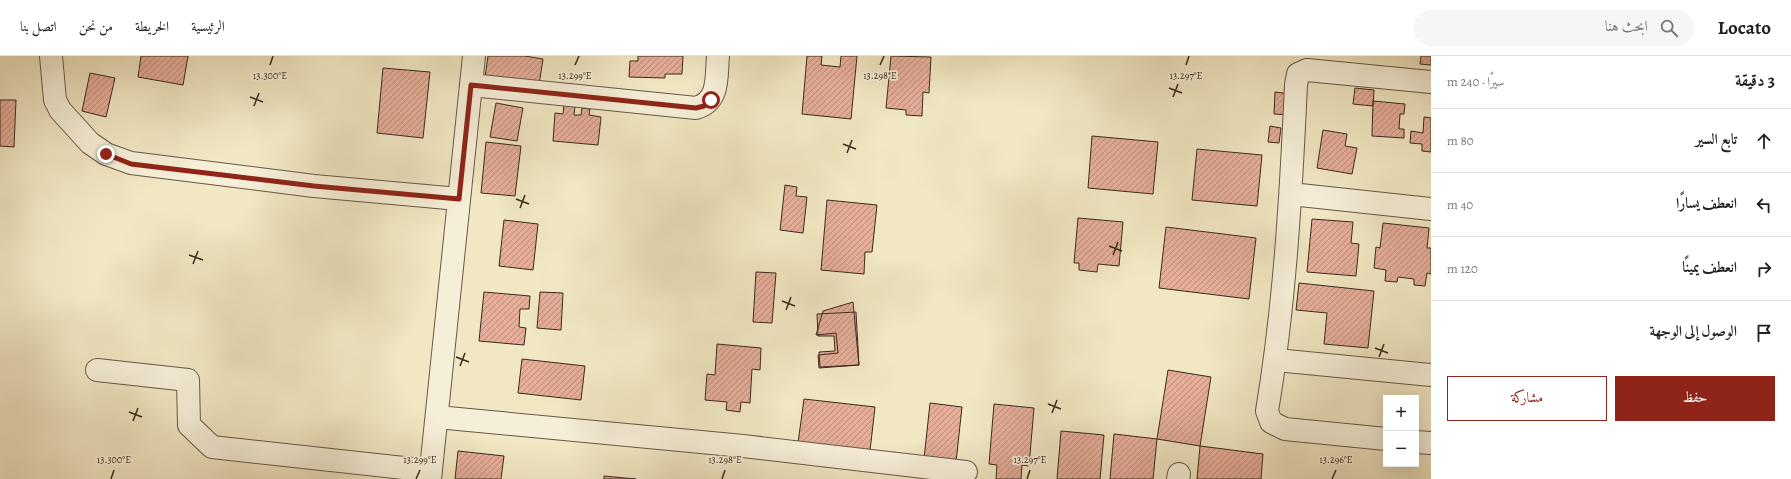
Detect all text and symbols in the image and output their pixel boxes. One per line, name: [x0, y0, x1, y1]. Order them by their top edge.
search box: [1414, 10, 1694, 46]
text: Locato: [1718, 15, 1771, 41]
text: ابحث هنا: [1605, 16, 1648, 36]
text: اتصل بنا: [20, 17, 57, 36]
text: من نحن: [79, 17, 113, 36]
text: الخريطة: [135, 17, 169, 36]
text: الرئيسية: [191, 17, 225, 36]
icon: search: [1658, 17, 1680, 39]
text: 13.300°E: [253, 69, 287, 82]
text: 13.299°E: [558, 69, 592, 82]
text: 13.298°E: [863, 69, 897, 82]
text: 13.297°E: [1169, 69, 1203, 82]
text: 3 دقيقة: [1735, 69, 1775, 92]
text: سيرًا · 240 m: [1447, 73, 1504, 90]
route start: [702, 91, 720, 109]
text: تابع السير: [1695, 129, 1737, 149]
icon: ahead: [1753, 130, 1775, 152]
text: 80 m: [1447, 132, 1474, 149]
route end: [97, 145, 115, 163]
text: انعطف يسارًا: [1676, 193, 1737, 213]
icon: left: [1753, 194, 1775, 216]
text: 40 m: [1447, 196, 1473, 213]
text: انعطف يمينًا: [1682, 257, 1737, 277]
icon: right: [1753, 258, 1775, 280]
text: 120 m: [1447, 260, 1478, 277]
text: الوصول إلى الوجهة: [1650, 321, 1737, 341]
icon: arrive: [1753, 322, 1775, 344]
button: مشاركة: [1447, 376, 1607, 421]
button: حفظ: [1615, 376, 1775, 421]
map controls: [1383, 395, 1419, 467]
button: +: [1383, 395, 1419, 431]
button: −: [1383, 431, 1419, 467]
text: 13.300°E: [97, 453, 131, 466]
text: 13.299°E: [403, 453, 437, 466]
text: 13.298°E: [708, 453, 742, 466]
text: 13.297°E: [1013, 453, 1047, 466]
text: 13.296°E: [1319, 453, 1353, 466]

